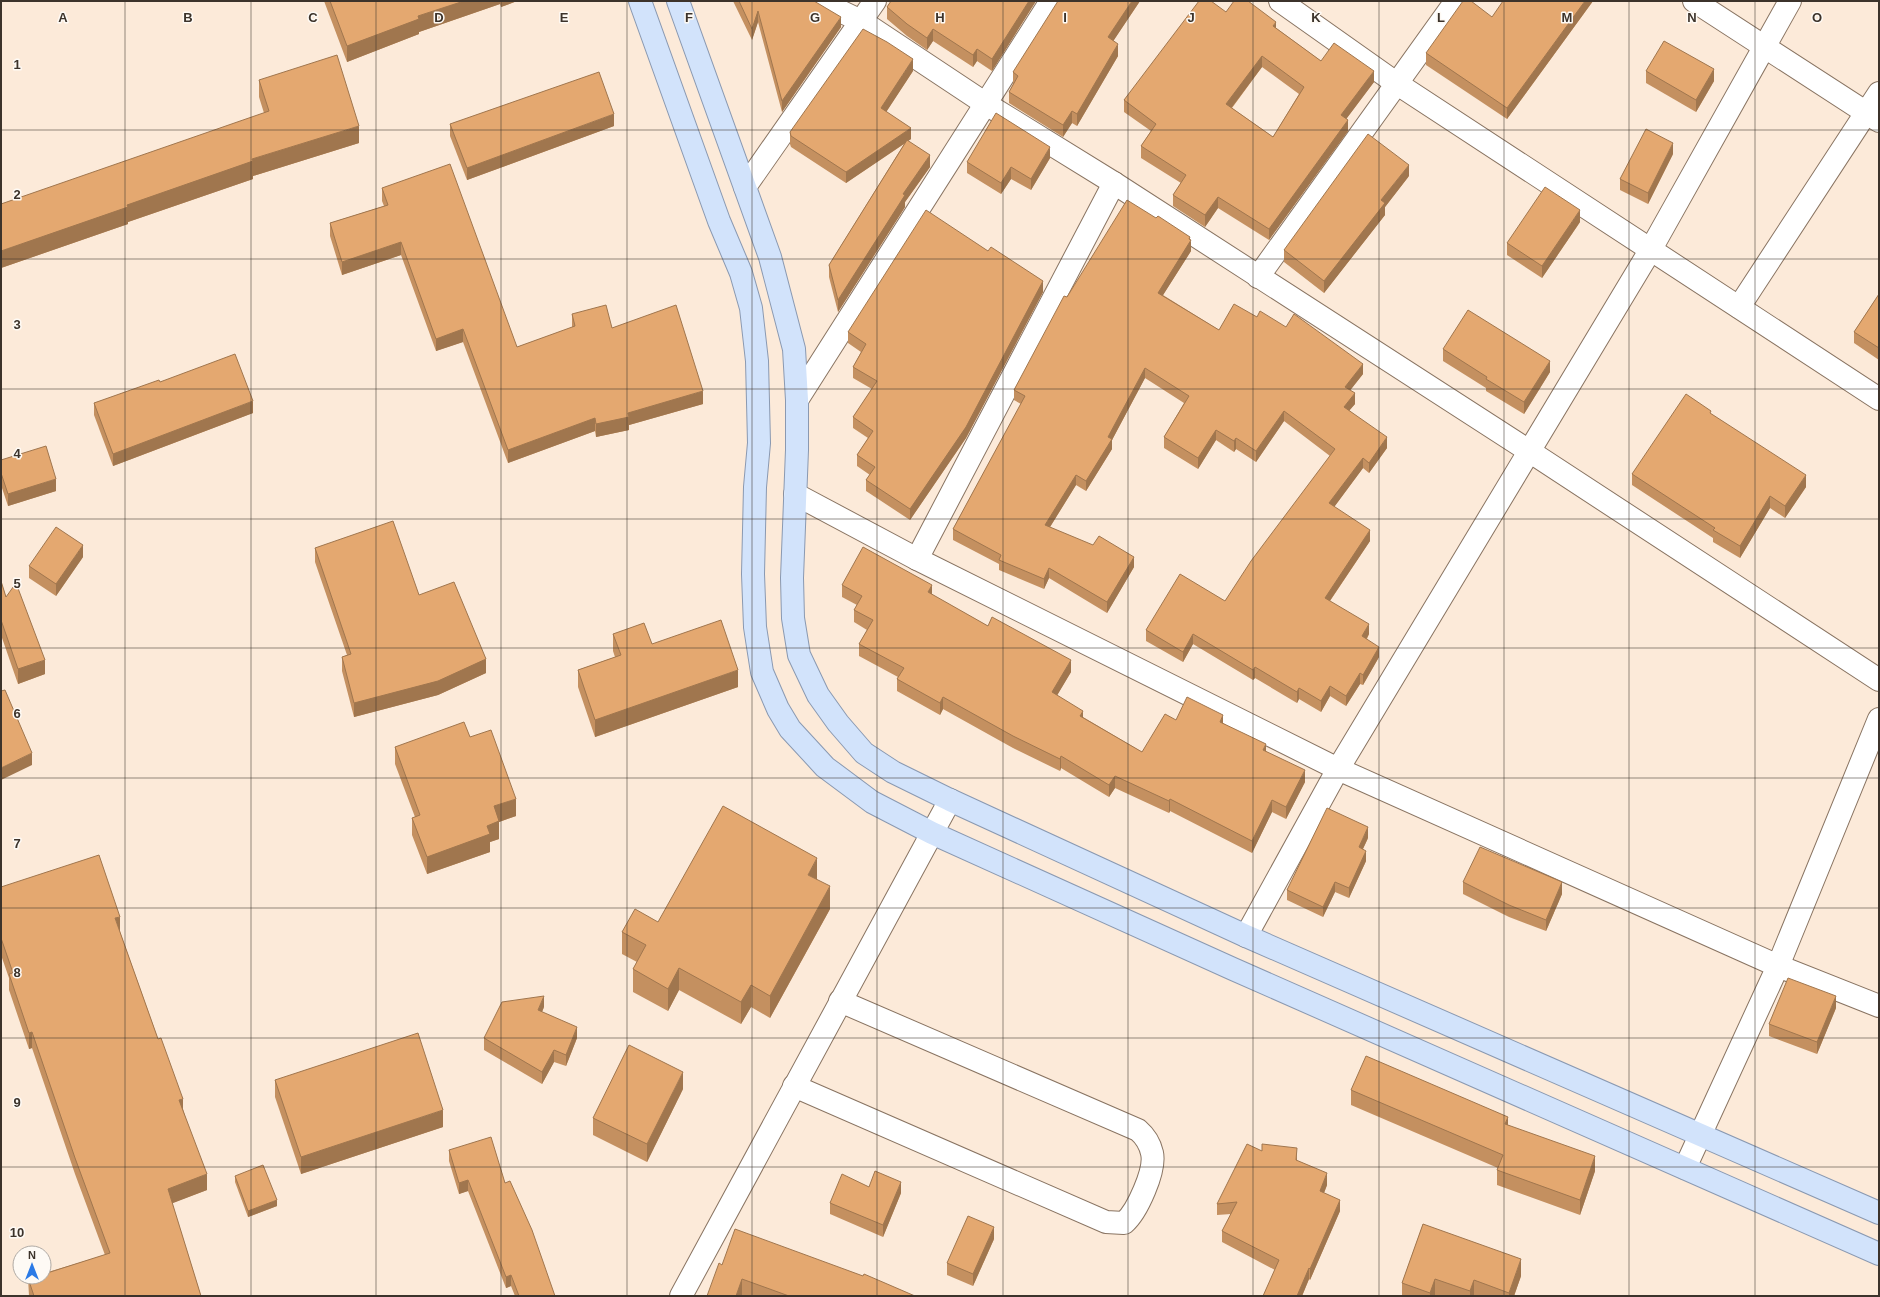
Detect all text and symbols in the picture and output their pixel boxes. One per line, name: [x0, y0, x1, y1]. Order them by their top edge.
text: A: [58, 10, 68, 25]
text: B: [183, 10, 193, 25]
text: C: [308, 10, 318, 25]
text: D: [434, 10, 444, 25]
text: E: [560, 10, 569, 25]
text: F: [685, 10, 693, 25]
text: G: [810, 10, 820, 25]
text: H: [935, 10, 945, 25]
text: I: [1063, 10, 1067, 25]
text: J: [1187, 10, 1195, 25]
text: K: [1311, 10, 1321, 25]
text: L: [1437, 10, 1445, 25]
text: M: [1562, 10, 1572, 25]
text: N: [1687, 10, 1697, 25]
text: O: [1812, 10, 1822, 25]
text: 1: [13, 57, 21, 72]
text: 2: [13, 187, 21, 202]
text: 3: [13, 317, 21, 332]
text: 4: [13, 446, 21, 461]
text: 5: [13, 576, 21, 591]
text: 6: [13, 706, 21, 721]
text: 7: [13, 836, 21, 851]
text: 8: [13, 965, 21, 980]
text: 9: [13, 1095, 21, 1110]
text: 10: [10, 1225, 24, 1240]
north arrow: [12, 1245, 52, 1285]
text: N: [28, 1249, 36, 1261]

